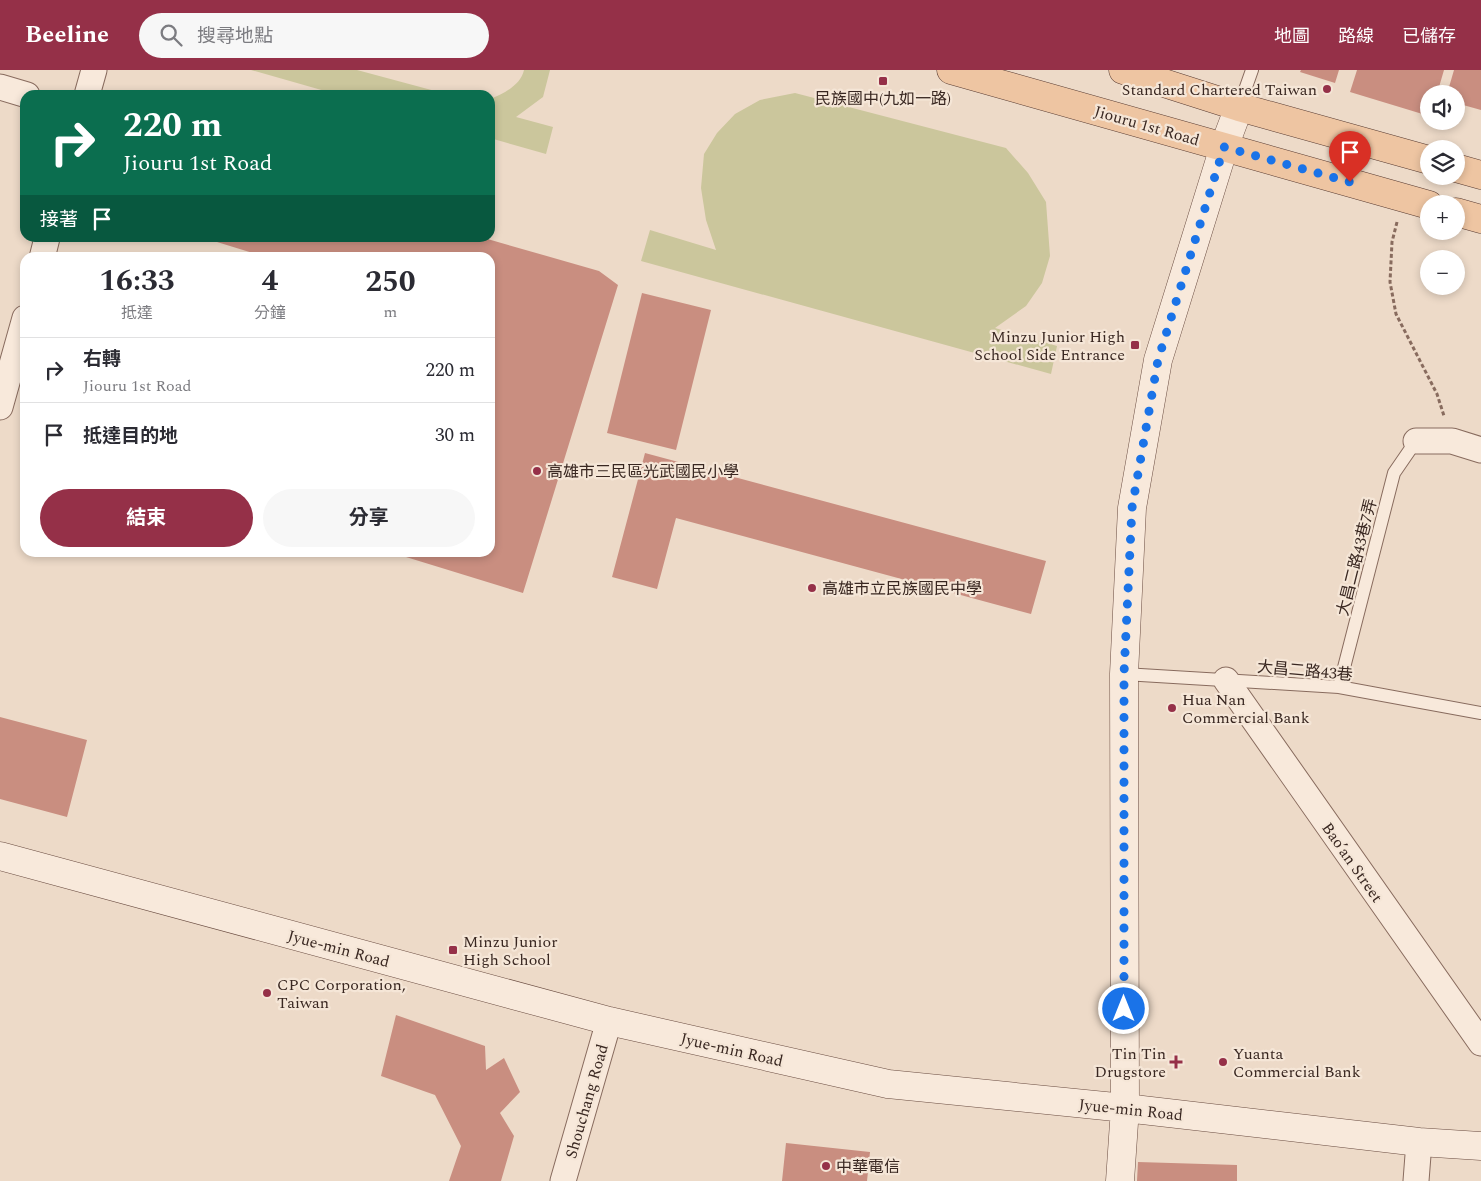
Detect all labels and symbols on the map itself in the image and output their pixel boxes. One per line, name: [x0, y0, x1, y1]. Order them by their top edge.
marker: 民族國中(九如一路): [877, 75, 889, 87]
place label: Standard Chartered Taiwan: [1122, 78, 1317, 102]
marker: Standard Chartered Taiwan: [1321, 83, 1333, 95]
place label: 民族國中(九如一路): [815, 87, 951, 111]
street label: Jiouru 1st Road: [1091, 99, 1202, 152]
pin: [1329, 131, 1371, 182]
place label: Minzu Junior High School Side Entrance: [974, 325, 1125, 367]
marker: Minzu Junior High School Side Entrance: [1129, 339, 1141, 351]
place label: 高雄市三民區光武國民小學: [547, 460, 739, 484]
marker: 高雄市三民區光武國民小學: [531, 465, 543, 477]
street label: 大昌二路43巷7弄: [1331, 496, 1383, 618]
place label: 高雄市立民族國民中學: [822, 577, 982, 601]
marker: 高雄市立民族國民中學: [806, 582, 818, 594]
street label: 大昌二路43巷: [1256, 655, 1354, 687]
place label: Hua Nan Commercial Bank: [1182, 688, 1310, 730]
marker: Hua Nan Commercial Bank: [1166, 702, 1178, 714]
street label: Bao’an Street: [1316, 818, 1389, 908]
street label: Jyue-min Road: [285, 924, 392, 974]
place label: Minzu Junior High School: [463, 930, 558, 972]
marker: Minzu Junior High School: [447, 944, 459, 956]
place label: CPC Corporation, Taiwan: [277, 973, 406, 1015]
position arrow: [1097, 982, 1149, 1034]
marker: CPC Corporation, Taiwan: [261, 987, 273, 999]
street label: Jyue-min Road: [678, 1027, 786, 1073]
street label: Shouchang Road: [559, 1041, 615, 1161]
place label: Tin Tin Drugstore: [1095, 1042, 1166, 1084]
place label: Yuanta Commercial Bank: [1233, 1042, 1361, 1084]
marker: Tin Tin Drugstore: [1170, 1056, 1182, 1068]
marker: Yuanta Commercial Bank: [1217, 1056, 1229, 1068]
street label: Jyue-min Road: [1078, 1093, 1184, 1127]
place label: 中華電信: [836, 1155, 900, 1179]
marker: 中華電信: [820, 1160, 832, 1172]

